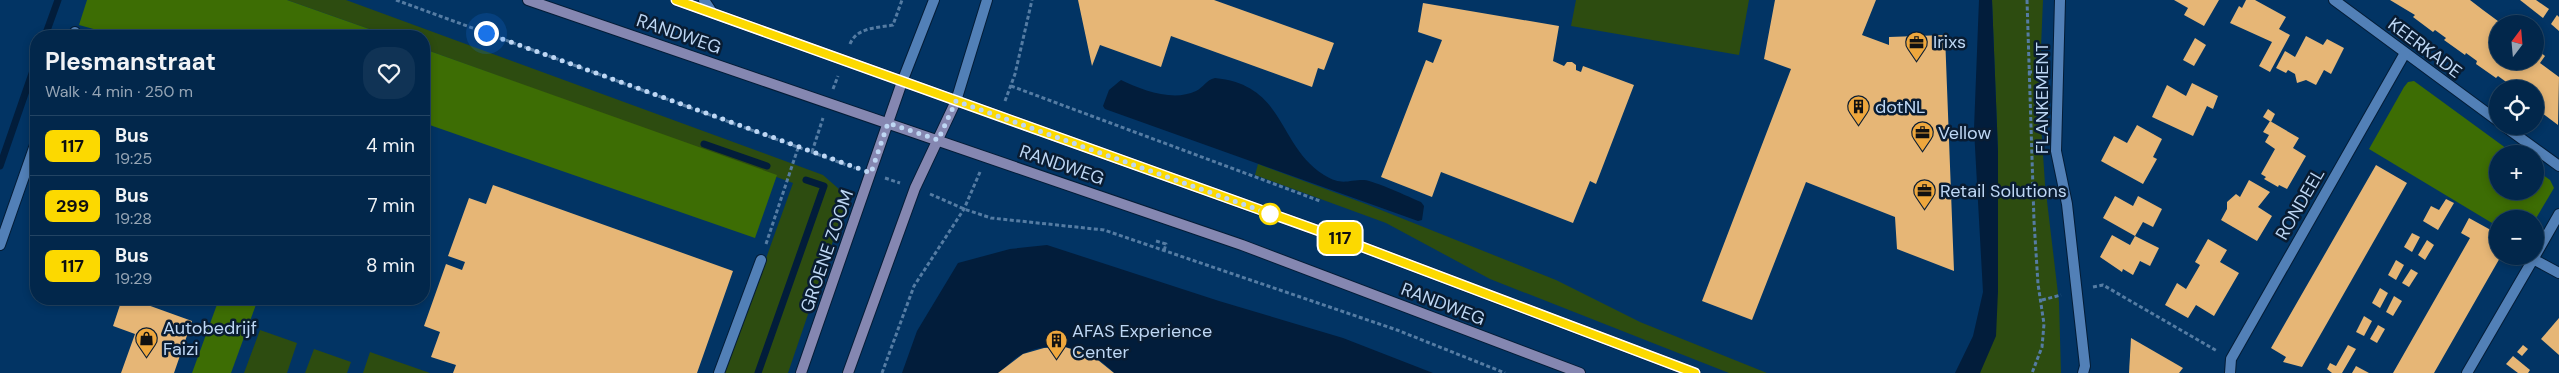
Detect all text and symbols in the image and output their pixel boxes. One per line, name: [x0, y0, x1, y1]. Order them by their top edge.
street label: RANDWEG: [633, 8, 725, 60]
street label: KEERKADE: [2383, 12, 2467, 84]
north arrow: [2489, 15, 2544, 70]
map controls: [2489, 15, 2544, 265]
your location: [474, 21, 499, 46]
office icon: Irixs: [1905, 30, 1929, 61]
place label: Irixs: [1933, 30, 1966, 54]
street label: FLANKEMENT: [2030, 42, 2054, 154]
text: Plesmanstraat: [45, 46, 216, 77]
button: heart: [363, 47, 415, 99]
button: locate: [2489, 80, 2544, 135]
text: Walk · 4 min · 250 m: [45, 81, 193, 102]
building icon: dotNL: [1847, 95, 1871, 126]
place label: dotNL: [1875, 95, 1926, 119]
office icon: Vellow: [1910, 121, 1934, 152]
place label: Vellow: [1938, 121, 1991, 145]
text: Bus: [115, 123, 149, 148]
text: 4 min: [366, 133, 415, 158]
text: 117: [61, 134, 84, 158]
street label: RANDWEG: [1016, 139, 1108, 191]
button: +: [2489, 145, 2544, 200]
text: 19:25: [115, 148, 152, 169]
street label: RONDEEL: [2270, 164, 2330, 244]
office icon: Retail Solutions: [1912, 179, 1936, 210]
place label: Retail Solutions: [1940, 179, 2067, 203]
text: Bus: [115, 183, 149, 208]
street label: GROENE ZOOM: [795, 186, 859, 316]
text: 7 min: [367, 193, 415, 218]
text: 299: [56, 194, 89, 218]
unlabelled marker: [1259, 203, 1281, 225]
text: 19:28: [115, 208, 152, 229]
button: −: [2489, 210, 2544, 265]
line badge: 117: [1311, 222, 1369, 254]
text: 117: [1329, 226, 1351, 250]
text: Bus: [115, 243, 149, 268]
text: 8 min: [366, 253, 415, 278]
text: 117: [61, 254, 84, 278]
text: 19:29: [115, 268, 152, 289]
street label: RANDWEG: [1397, 277, 1489, 331]
place label: Autobedrijf Faizi: [163, 316, 257, 361]
place label: AFAS Experience Center: [1072, 319, 1212, 364]
shop icon: Autobedrijf Faizi: [135, 326, 159, 357]
building icon: AFAS Experience Center: [1044, 329, 1068, 360]

